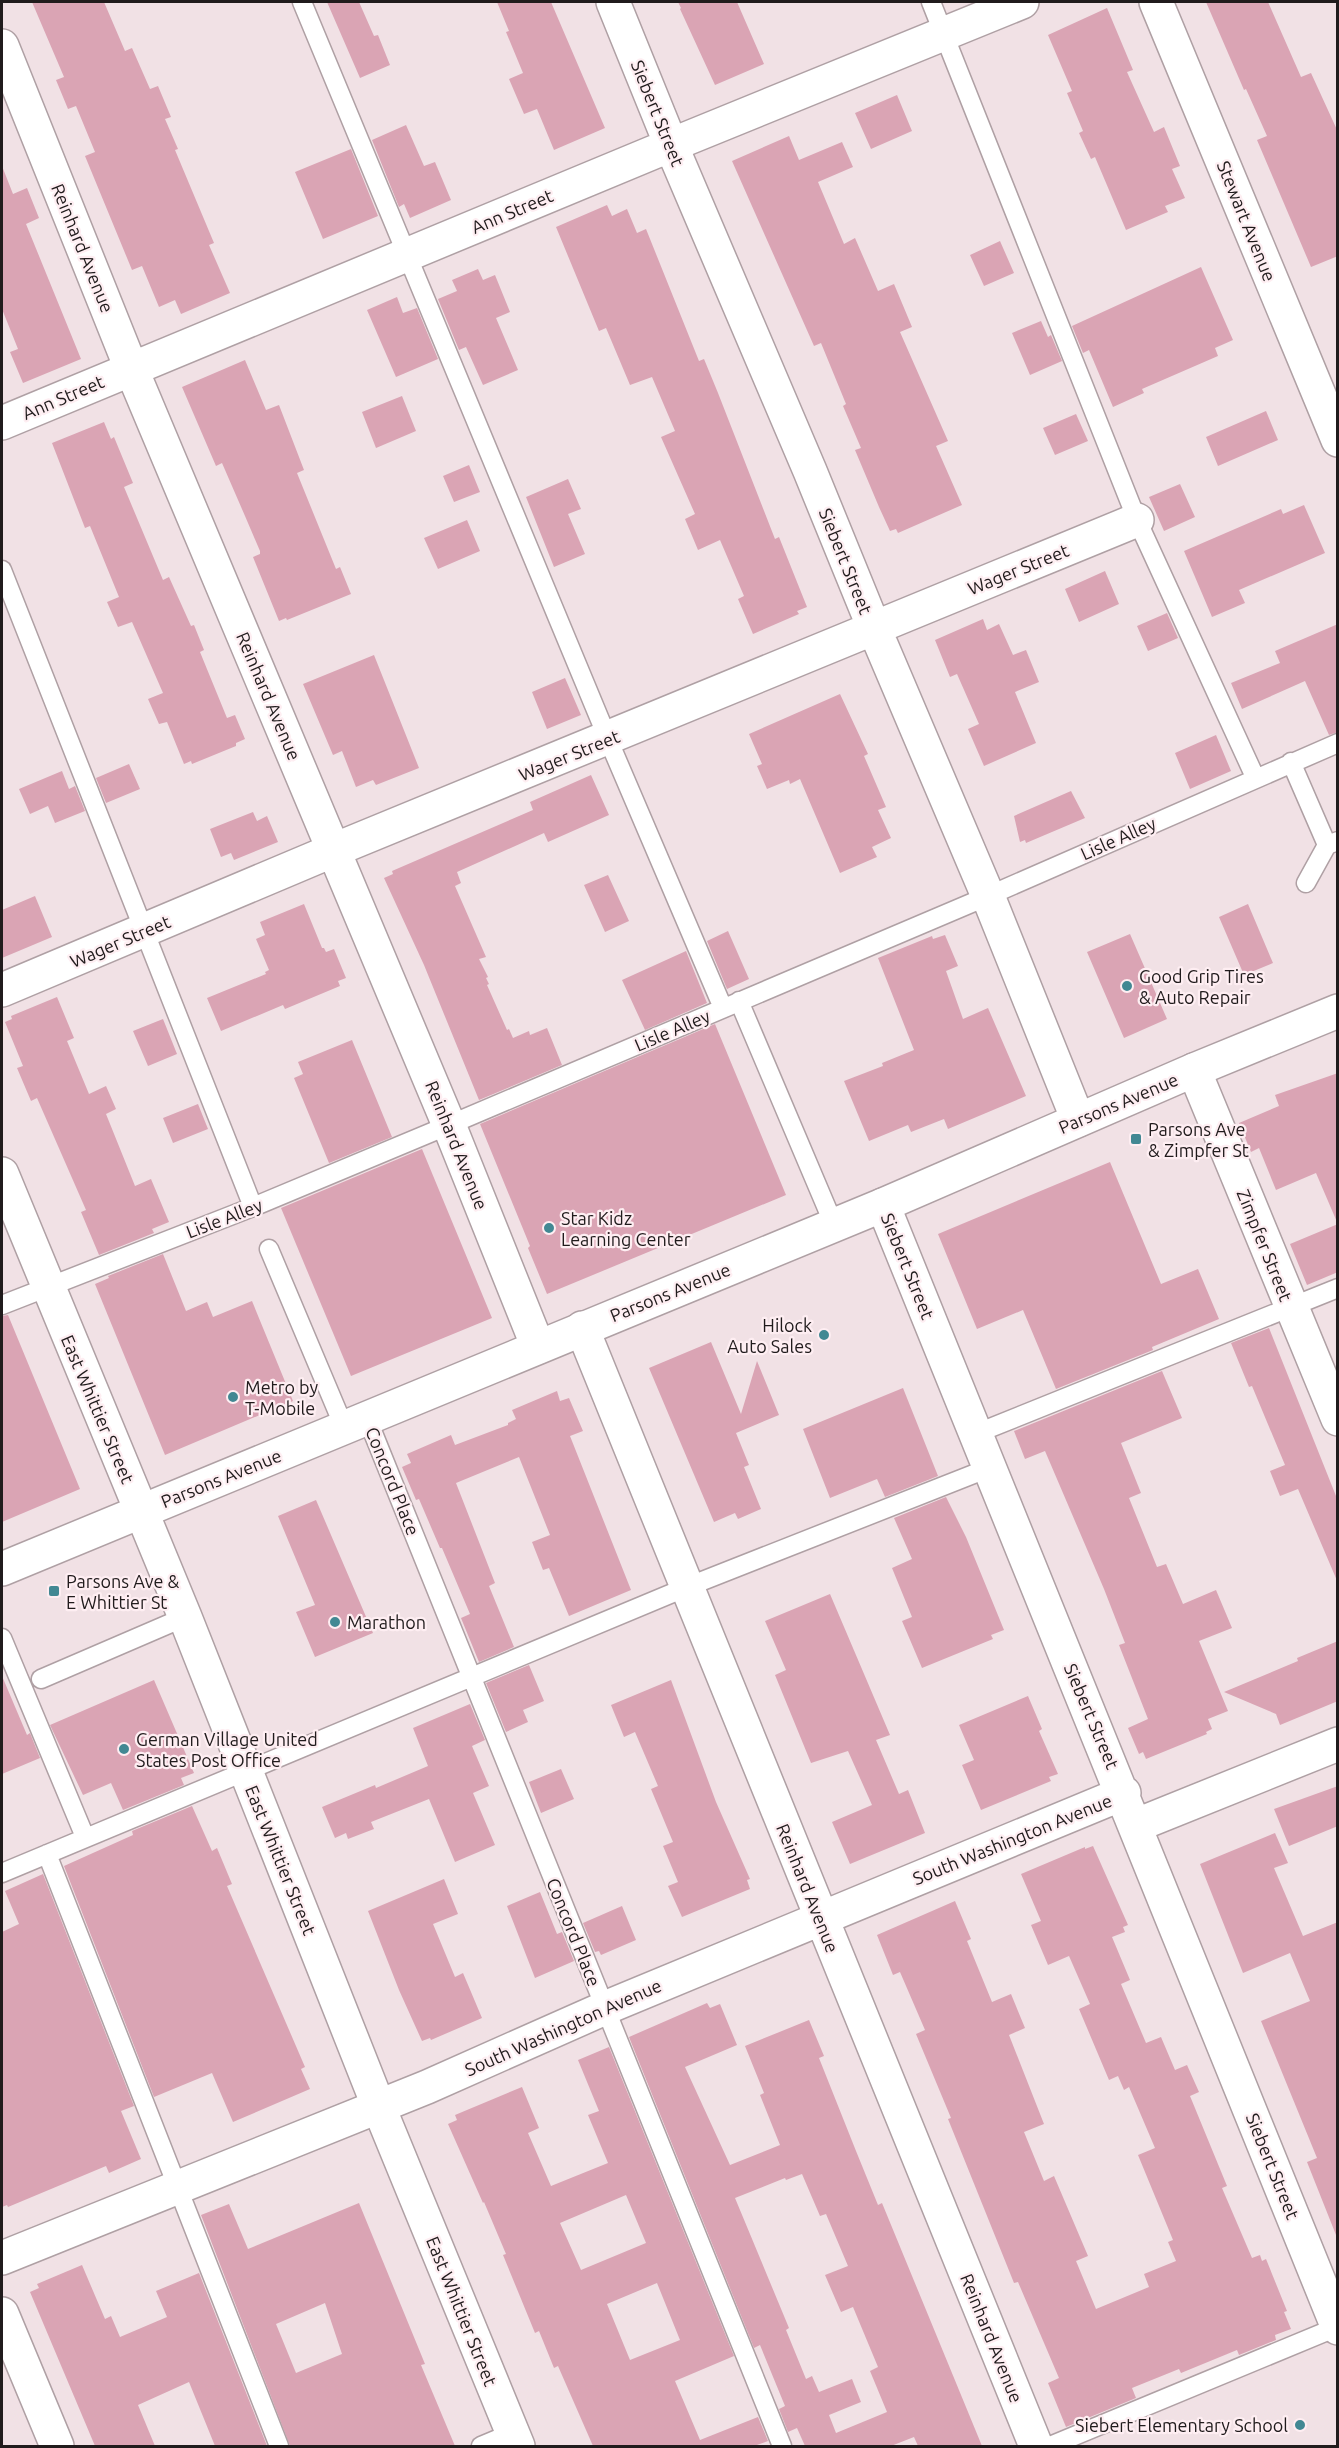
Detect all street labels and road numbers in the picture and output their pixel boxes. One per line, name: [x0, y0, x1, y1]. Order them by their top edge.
street label: Siebert Street: [628, 57, 688, 169]
street label: Stewart Avenue: [1214, 158, 1280, 284]
street label: Reinhard Avenue: [48, 181, 118, 315]
street label: Ann Street: [468, 185, 556, 237]
street label: Ann Street: [19, 371, 107, 423]
street label: Siebert Street: [816, 505, 876, 617]
street label: Wager Street: [965, 540, 1071, 598]
street label: Reinhard Avenue: [233, 629, 305, 763]
street label: Wager Street: [516, 726, 622, 784]
street label: Lisle Alley: [1077, 812, 1159, 863]
street label: Wager Street: [67, 911, 173, 971]
street label: Lisle Alley: [631, 1005, 713, 1055]
street label: Parsons Avenue: [1055, 1069, 1181, 1137]
street label: Reinhard Avenue: [422, 1078, 492, 1212]
street label: Zimpfer Street: [1233, 1186, 1297, 1304]
street label: Lisle Alley: [183, 1194, 265, 1242]
street label: Siebert Street: [878, 1210, 938, 1322]
street label: Parsons Avenue: [607, 1259, 733, 1325]
street label: East Whittier Street: [58, 1332, 138, 1486]
street label: Concord Place: [362, 1424, 424, 1538]
street label: Parsons Avenue: [158, 1445, 284, 1511]
street label: Siebert Street: [1061, 1660, 1123, 1772]
street label: East Whittier Street: [242, 1782, 320, 1938]
street label: South Washington Avenue: [910, 1790, 1114, 1888]
street label: Reinhard Avenue: [773, 1821, 843, 1955]
street label: Concord Place: [543, 1875, 605, 1989]
street label: South Washington Avenue: [462, 1975, 664, 2079]
street label: Siebert Street: [1243, 2110, 1303, 2222]
street label: East Whittier Street: [423, 2233, 501, 2389]
street label: Reinhard Avenue: [957, 2271, 1027, 2405]

